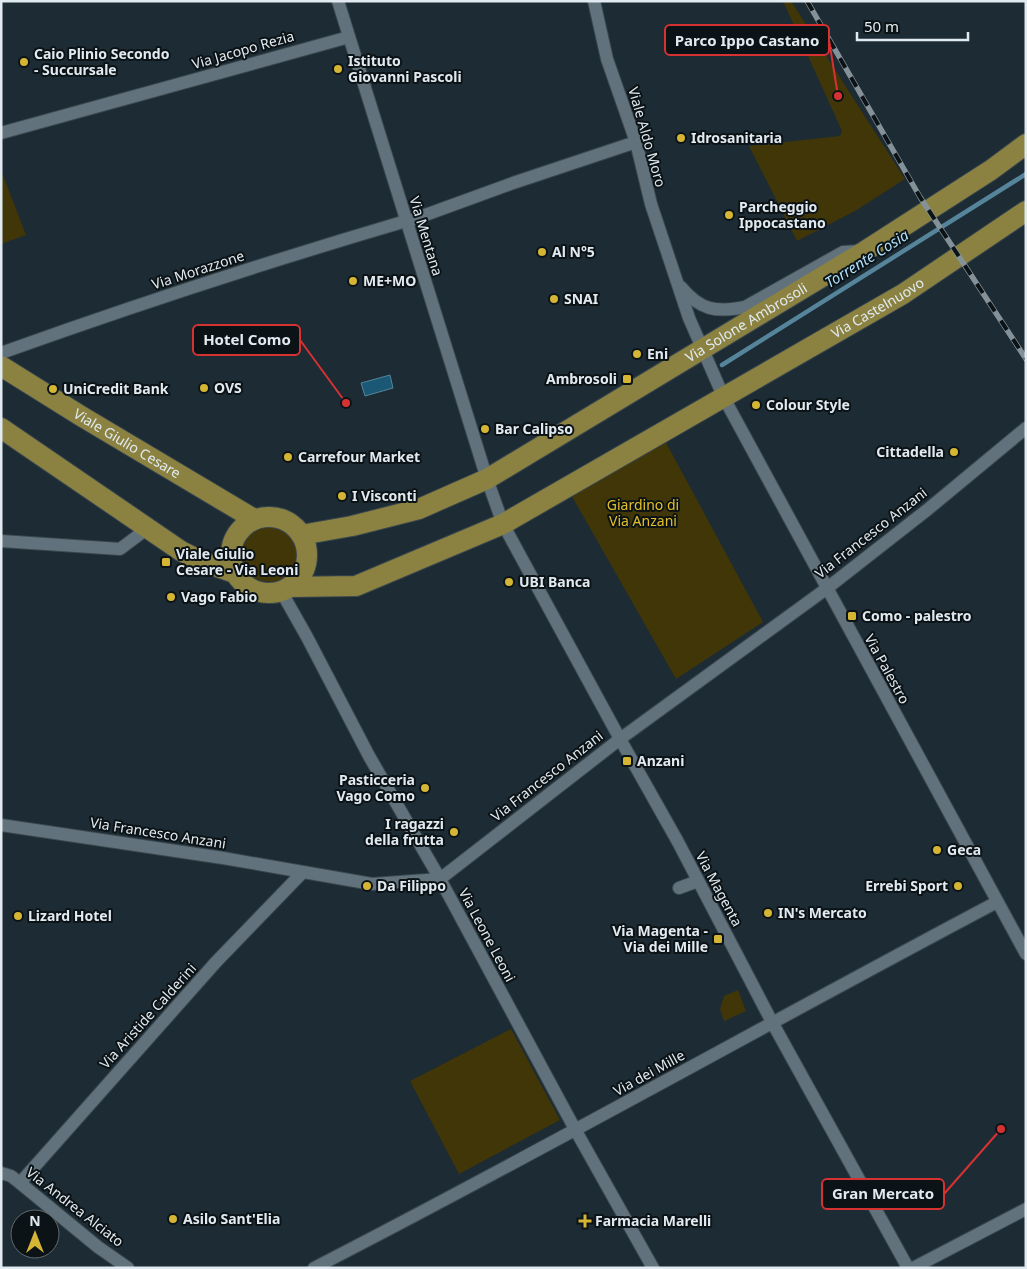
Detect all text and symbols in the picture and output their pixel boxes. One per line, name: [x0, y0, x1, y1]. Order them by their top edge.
scale bar: [857, 10, 968, 42]
text: 50 m: [864, 16, 899, 36]
callout: Parco Ippo Castano: [665, 25, 829, 55]
street label: Via Jacopo Rezia: [189, 26, 296, 73]
text: Parco Ippo Castano: [675, 30, 819, 50]
place label: Caio Plinio Secondo - Succursale: [34, 44, 170, 79]
place label: Istituto Giovanni Pascoli: [348, 51, 462, 86]
marker: Caio Plinio Secondo - Succursale: [18, 56, 30, 68]
marker: Istituto Giovanni Pascoli: [332, 63, 344, 75]
street label: Viale Aldo Moro: [624, 85, 671, 189]
place label: Idrosanitaria: [691, 128, 782, 147]
marker: Idrosanitaria: [675, 132, 687, 144]
street label: Via Mentana: [405, 194, 448, 278]
place label: Parcheggio Ippocastano: [739, 197, 826, 232]
marker: Parcheggio Ippocastano: [723, 209, 735, 221]
water label: Torrente Cosia: [821, 224, 913, 292]
place label: Al N°5: [552, 242, 595, 261]
street label: Via Morazzone: [149, 246, 247, 293]
marker: Al N°5: [536, 246, 548, 258]
place label: ME+MO: [363, 271, 416, 290]
street label: Via Castelnuovo: [828, 273, 927, 342]
marker: ME+MO: [347, 275, 359, 287]
street label: Via Solone Ambrosoli: [682, 278, 810, 366]
place label: SNAI: [564, 289, 598, 308]
marker: SNAI: [548, 293, 560, 305]
callout: Hotel Como: [193, 325, 300, 355]
text: Hotel Como: [203, 329, 291, 349]
place label: Eni: [647, 344, 668, 363]
marker: Eni: [631, 348, 643, 360]
place label: Ambrosoli: [546, 369, 617, 388]
marker: Ambrosoli: [621, 373, 633, 385]
place label: OVS: [214, 378, 242, 397]
place label: UniCredit Bank: [63, 379, 169, 398]
marker: OVS: [198, 382, 210, 394]
marker: UniCredit Bank: [47, 383, 59, 395]
place label: Colour Style: [766, 395, 850, 414]
marker: Colour Style: [750, 399, 762, 411]
street label: Viale Giulio Cesare: [70, 404, 185, 482]
place label: Bar Calipso: [495, 419, 573, 438]
marker: Bar Calipso: [479, 423, 491, 435]
place label: Cittadella: [876, 442, 944, 461]
marker: Cittadella: [948, 446, 960, 458]
place label: Carrefour Market: [298, 447, 420, 466]
marker: Carrefour Market: [282, 451, 294, 463]
street label: Via Francesco Anzani: [811, 483, 931, 582]
place label: I Visconti: [352, 486, 417, 505]
marker: I Visconti: [336, 490, 348, 502]
park label: Giardino di Via Anzani: [607, 495, 679, 530]
place label: Viale Giulio Cesare - Via Leoni: [176, 544, 298, 579]
marker: Viale Giulio Cesare - Via Leoni: [160, 556, 172, 568]
place label: UBI Banca: [519, 572, 590, 591]
marker: UBI Banca: [503, 576, 515, 588]
place label: Vago Fabio: [181, 587, 258, 606]
marker: Vago Fabio: [165, 591, 177, 603]
place label: Como - palestro: [862, 606, 972, 625]
marker: Como - palestro: [846, 610, 858, 622]
street label: Via Palestro: [860, 630, 914, 707]
street label: Via Francesco Anzani: [487, 726, 607, 825]
place label: Anzani: [637, 751, 684, 770]
marker: Anzani: [621, 755, 633, 767]
place label: Pasticceria Vago Como: [336, 770, 415, 805]
marker: Pasticceria Vago Como: [419, 782, 431, 794]
street label: Via Francesco Anzani: [89, 812, 227, 853]
place label: I ragazzi della frutta: [365, 814, 444, 849]
marker: I ragazzi della frutta: [448, 826, 460, 838]
place label: Geca: [947, 840, 981, 859]
marker: Geca: [931, 844, 943, 856]
street label: Via Magenta: [692, 848, 747, 929]
place label: Da Filippo: [377, 876, 446, 895]
place label: Errebi Sport: [865, 876, 948, 895]
marker: Da Filippo: [361, 880, 373, 892]
marker: Errebi Sport: [952, 880, 964, 892]
street label: Via Leone Leoni: [455, 885, 520, 985]
place label: IN's Mercato: [778, 903, 867, 922]
place label: Lizard Hotel: [28, 906, 112, 925]
marker: IN's Mercato: [762, 907, 774, 919]
marker: Lizard Hotel: [12, 910, 24, 922]
place label: Via Magenta - Via dei Mille: [612, 921, 709, 956]
marker: Via Magenta - Via dei Mille: [712, 933, 724, 945]
street label: Via Aristide Calderini: [95, 959, 200, 1072]
street label: Via dei Mille: [610, 1045, 688, 1100]
street label: Via Andrea Alciato: [23, 1163, 128, 1251]
callout: Gran Mercato: [822, 1179, 944, 1209]
text: Gran Mercato: [832, 1183, 934, 1203]
north arrow: [10, 1209, 60, 1259]
place label: Asilo Sant'Elia: [183, 1209, 280, 1228]
text: N: [29, 1211, 41, 1230]
place label: Farmacia Marelli: [595, 1211, 711, 1230]
marker: Asilo Sant'Elia: [167, 1213, 179, 1225]
marker: Farmacia Marelli: [579, 1215, 591, 1227]

